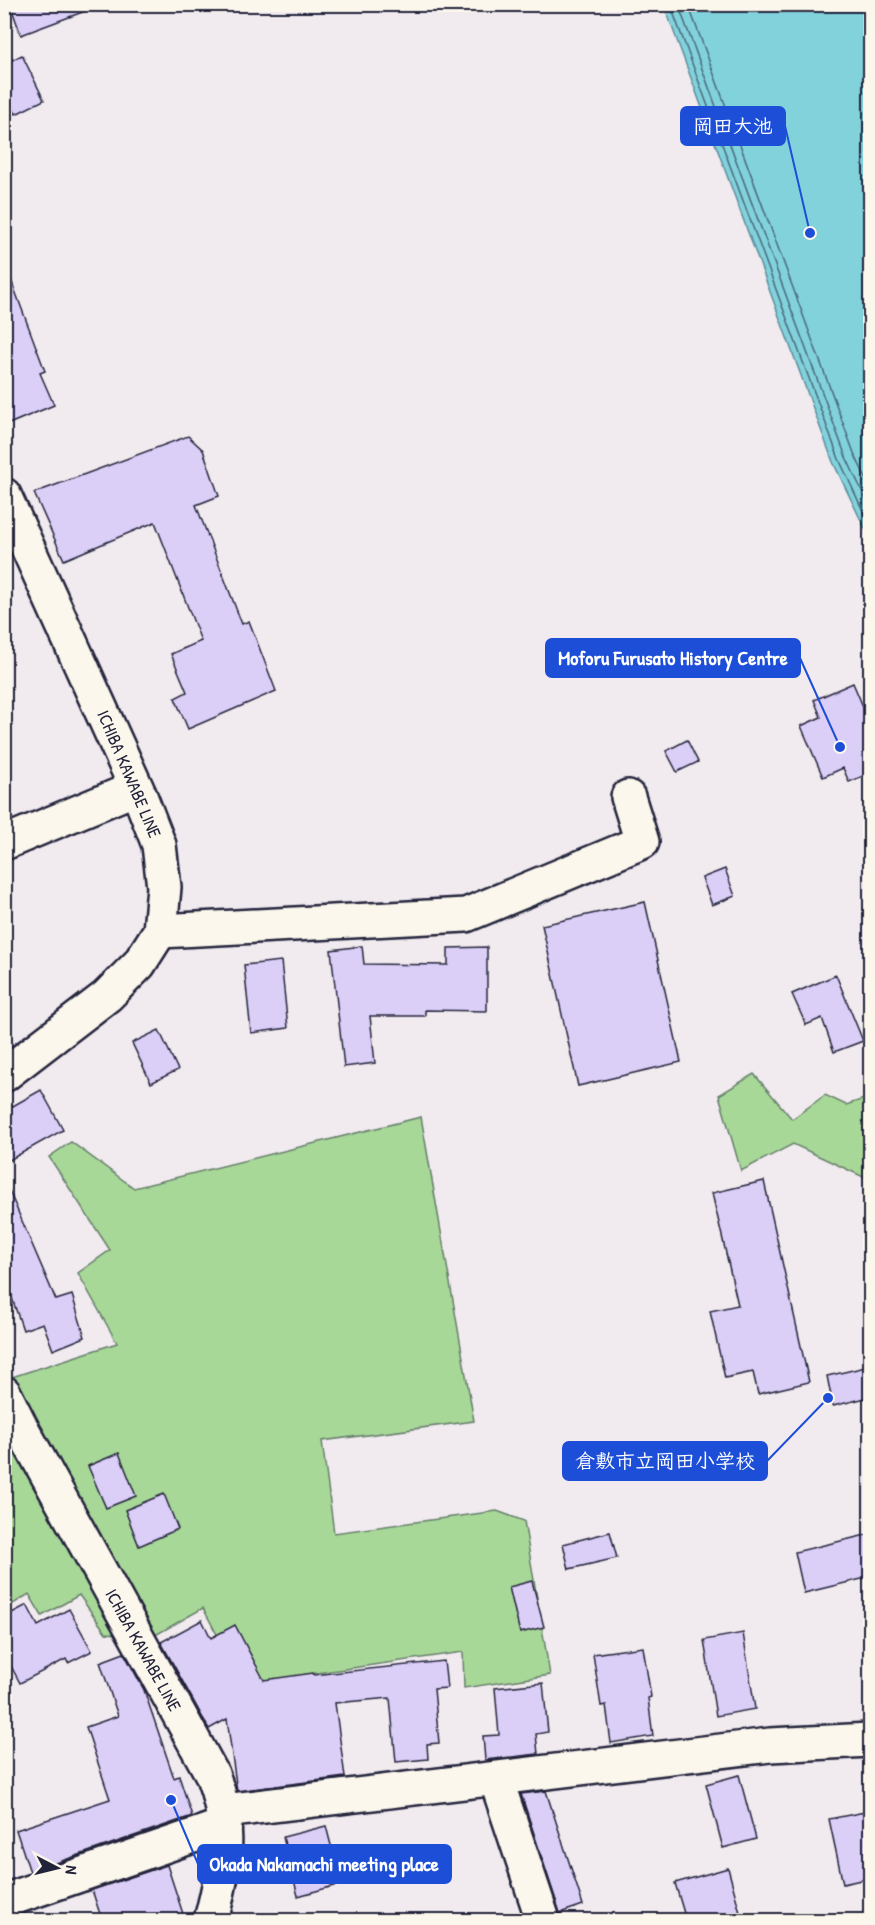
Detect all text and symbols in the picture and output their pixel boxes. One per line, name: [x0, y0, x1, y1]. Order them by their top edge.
callout: 岡田大池: [681, 107, 785, 145]
text: 岡田大池: [693, 112, 773, 139]
callout: Moforu Furusato History Centre: [546, 639, 800, 677]
text: Moforu Furusato History Centre: [558, 644, 788, 672]
street label: ICHIBA KAWABE LINE: [91, 706, 168, 842]
callout: 倉敷市立岡田小学校: [563, 1442, 767, 1480]
text: 倉敷市立岡田小学校: [575, 1447, 755, 1474]
street label: ICHIBA KAWABE LINE: [99, 1584, 187, 1716]
north arrow: [27, 1838, 87, 1898]
callout: Okada Nakamachi meeting place: [198, 1845, 451, 1883]
text: Okada Nakamachi meeting place: [209, 1850, 439, 1878]
text: N: [60, 1864, 83, 1876]

